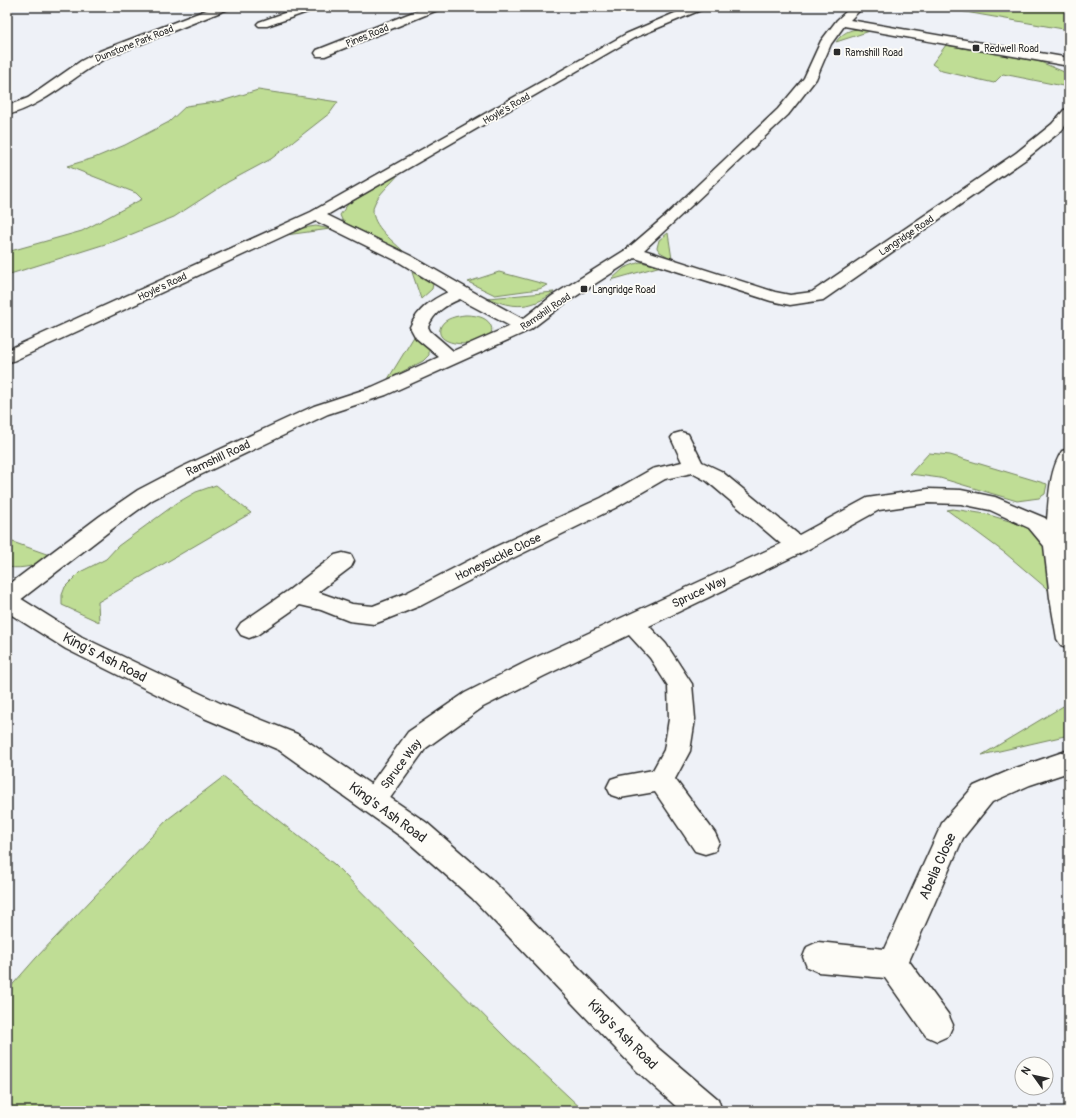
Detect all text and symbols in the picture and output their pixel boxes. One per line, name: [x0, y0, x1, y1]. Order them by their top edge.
street label: Pines Road: [344, 22, 391, 50]
street label: Dunstone Park Road: [93, 23, 175, 65]
marker: Redwell Road: [971, 43, 981, 53]
place label: Redwell Road: [984, 43, 1039, 55]
marker: Ramshill Road: [832, 47, 842, 57]
place label: Ramshill Road: [845, 47, 903, 59]
street label: Hoyle's Road: [481, 90, 532, 127]
street label: Langridge Road: [877, 213, 936, 259]
street label: Hoyle's Road: [136, 270, 189, 303]
marker: Langridge Road: [579, 284, 589, 294]
place label: Langridge Road: [592, 284, 656, 296]
street label: Ramshill Road: [518, 291, 573, 333]
street label: Ramshill Road: [184, 437, 253, 480]
street label: Honeysuckle Close: [453, 530, 544, 585]
street label: Spruce Way: [670, 573, 729, 612]
street label: King's Ash Road: [60, 629, 150, 686]
street label: Spruce Way: [378, 736, 425, 792]
street label: King's Ash Road: [346, 779, 430, 846]
street label: Abelia Close: [915, 830, 960, 902]
street label: King's Ash Road: [584, 996, 661, 1073]
north arrow: [1014, 1056, 1054, 1096]
text: N: [1019, 1064, 1034, 1077]

